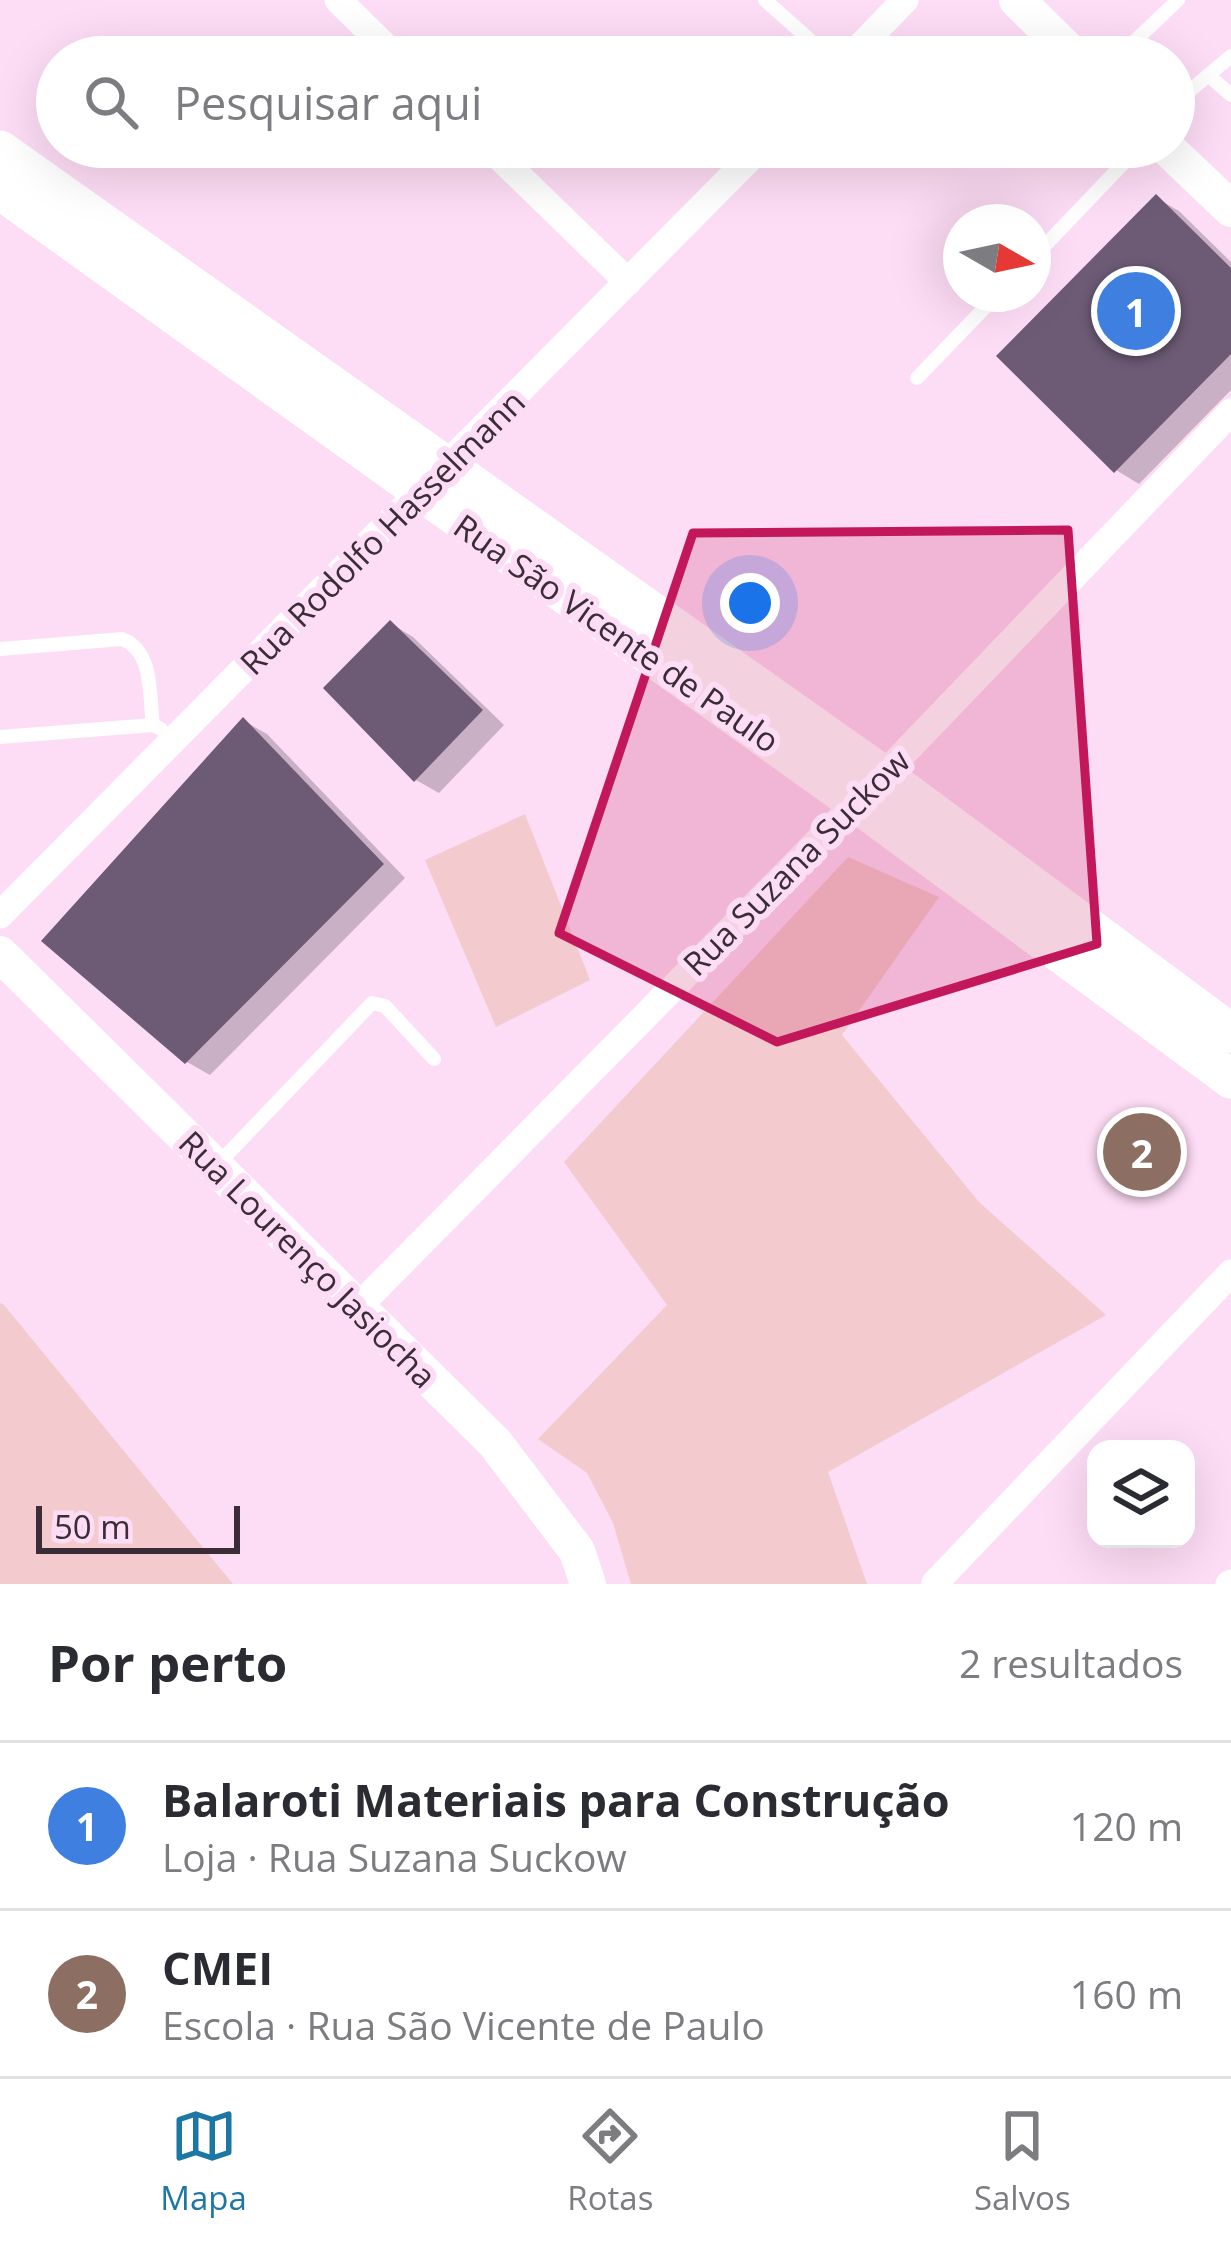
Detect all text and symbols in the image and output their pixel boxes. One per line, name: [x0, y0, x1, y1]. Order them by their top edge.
search box: [36, 36, 1195, 168]
icon: search: [78, 69, 144, 135]
text: Pesquisar aqui: [174, 72, 482, 133]
north arrow: [943, 204, 1051, 312]
pin: 1: [1097, 266, 1175, 356]
street label: Rua Rodolfo Hasselmann: [230, 380, 534, 684]
street label: Rua São Vicente de Paulo: [445, 503, 789, 763]
your location: [720, 573, 780, 633]
street label: Rua Suzana Suckow: [673, 738, 920, 985]
pin: 2: [1103, 1107, 1181, 1197]
street label: Rua Lourenço Jasiocha: [169, 1120, 447, 1398]
map controls: [1087, 1440, 1195, 1548]
button: layers: [1087, 1440, 1195, 1548]
scale bar: [36, 1500, 240, 1553]
text: 50 m: [54, 1504, 131, 1549]
text: Por perto: [48, 1627, 287, 1697]
text: 2 resultados: [959, 1636, 1183, 1689]
text: Balaroti Materiais para Construção: [162, 1769, 950, 1830]
text: 1: [76, 1799, 98, 1852]
text: 120 m: [1070, 1799, 1183, 1852]
text: Loja · Rua Suzana Suckow: [162, 1830, 627, 1883]
text: CMEI: [162, 1937, 273, 1998]
text: 2: [76, 1967, 98, 2020]
text: 160 m: [1070, 1967, 1183, 2020]
text: Escola · Rua São Vicente de Paulo: [162, 1998, 765, 2051]
tab: Mapa: [160, 2103, 247, 2220]
tab: Rotas: [567, 2103, 653, 2220]
tab: Salvos: [974, 2103, 1071, 2220]

